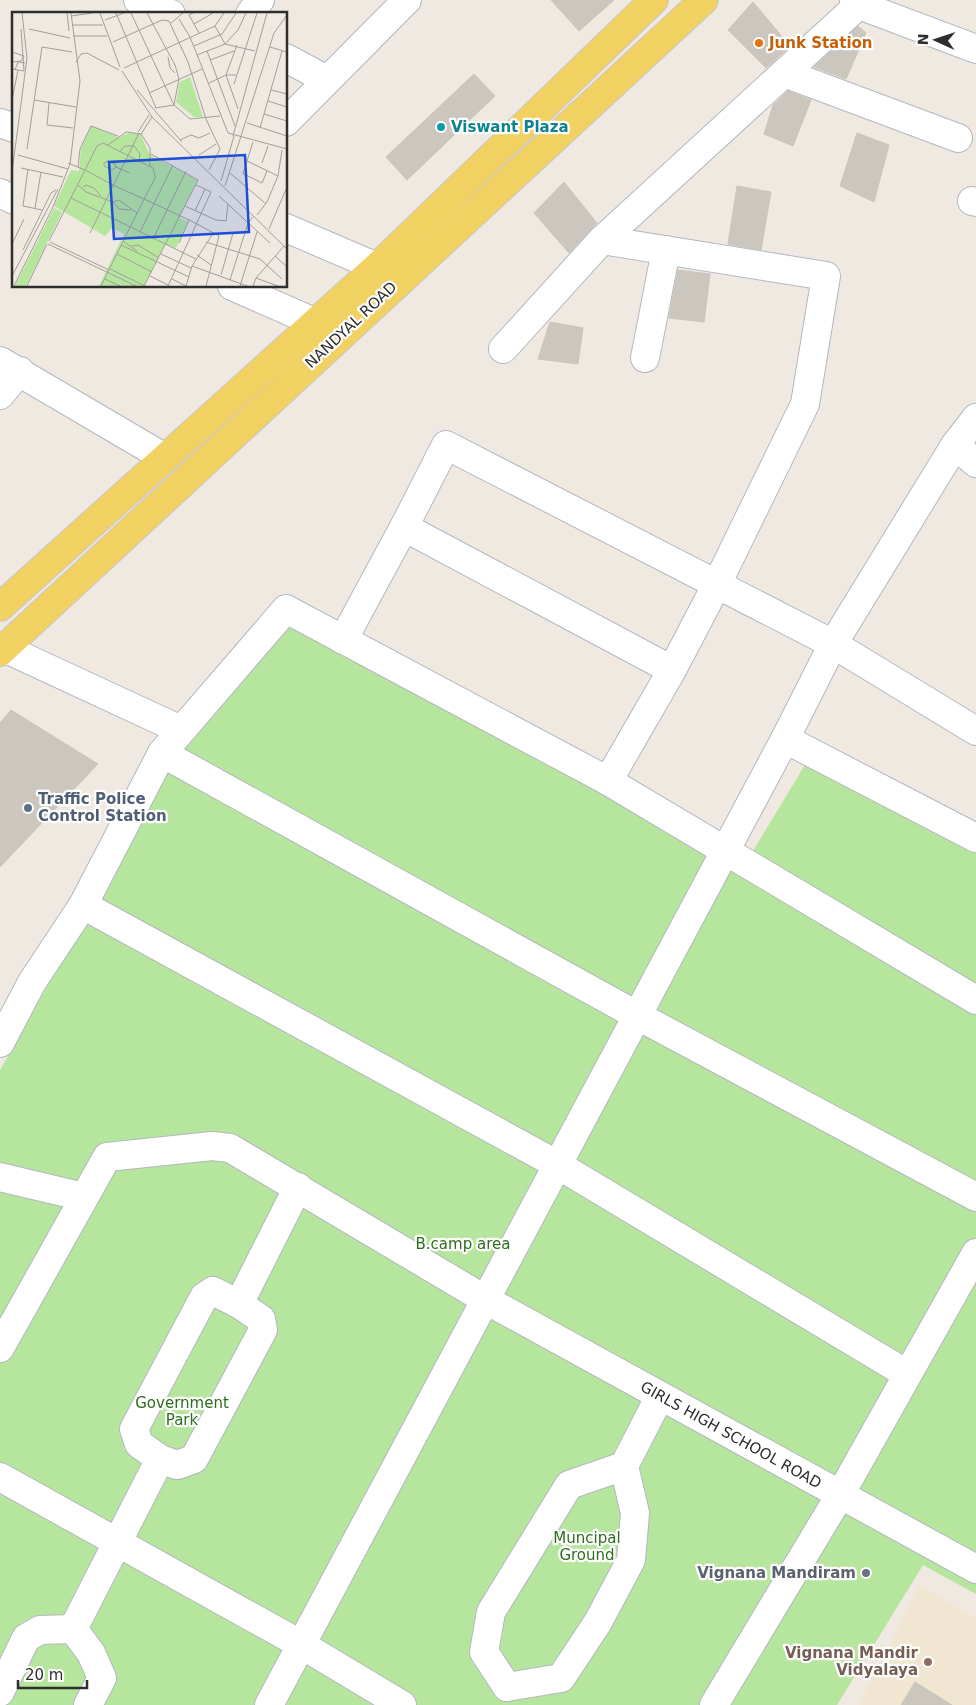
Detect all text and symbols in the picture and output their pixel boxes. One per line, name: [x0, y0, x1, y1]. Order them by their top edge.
inset map: [12, 12, 288, 288]
north arrow: [911, 15, 961, 65]
text: N: [915, 33, 931, 46]
place label: Junk Station: [768, 34, 873, 52]
marker: Junk Station: [753, 37, 765, 49]
place label: Viswant Plaza: [451, 118, 569, 136]
marker: Viswant Plaza: [435, 121, 447, 133]
street label: NANDYAL ROAD: [301, 278, 401, 372]
place label: Traffic Police Control Station: [38, 790, 167, 825]
marker: Traffic Police Control Station: [22, 802, 34, 814]
park label: B.camp area: [416, 1235, 510, 1253]
street label: GIRLS HIGH SCHOOL ROAD: [637, 1378, 825, 1492]
park label: Government Park: [135, 1394, 229, 1429]
park label: Muncipal Ground: [553, 1529, 621, 1564]
place label: Vignana Mandiram: [697, 1564, 856, 1582]
marker: Vignana Mandiram: [860, 1567, 872, 1579]
place label: Vignana Mandir Vidyalaya: [785, 1644, 919, 1679]
marker: Vignana Mandir Vidyalaya: [922, 1656, 934, 1668]
scale bar: [18, 1658, 86, 1690]
text: 20 m: [25, 1666, 63, 1684]

